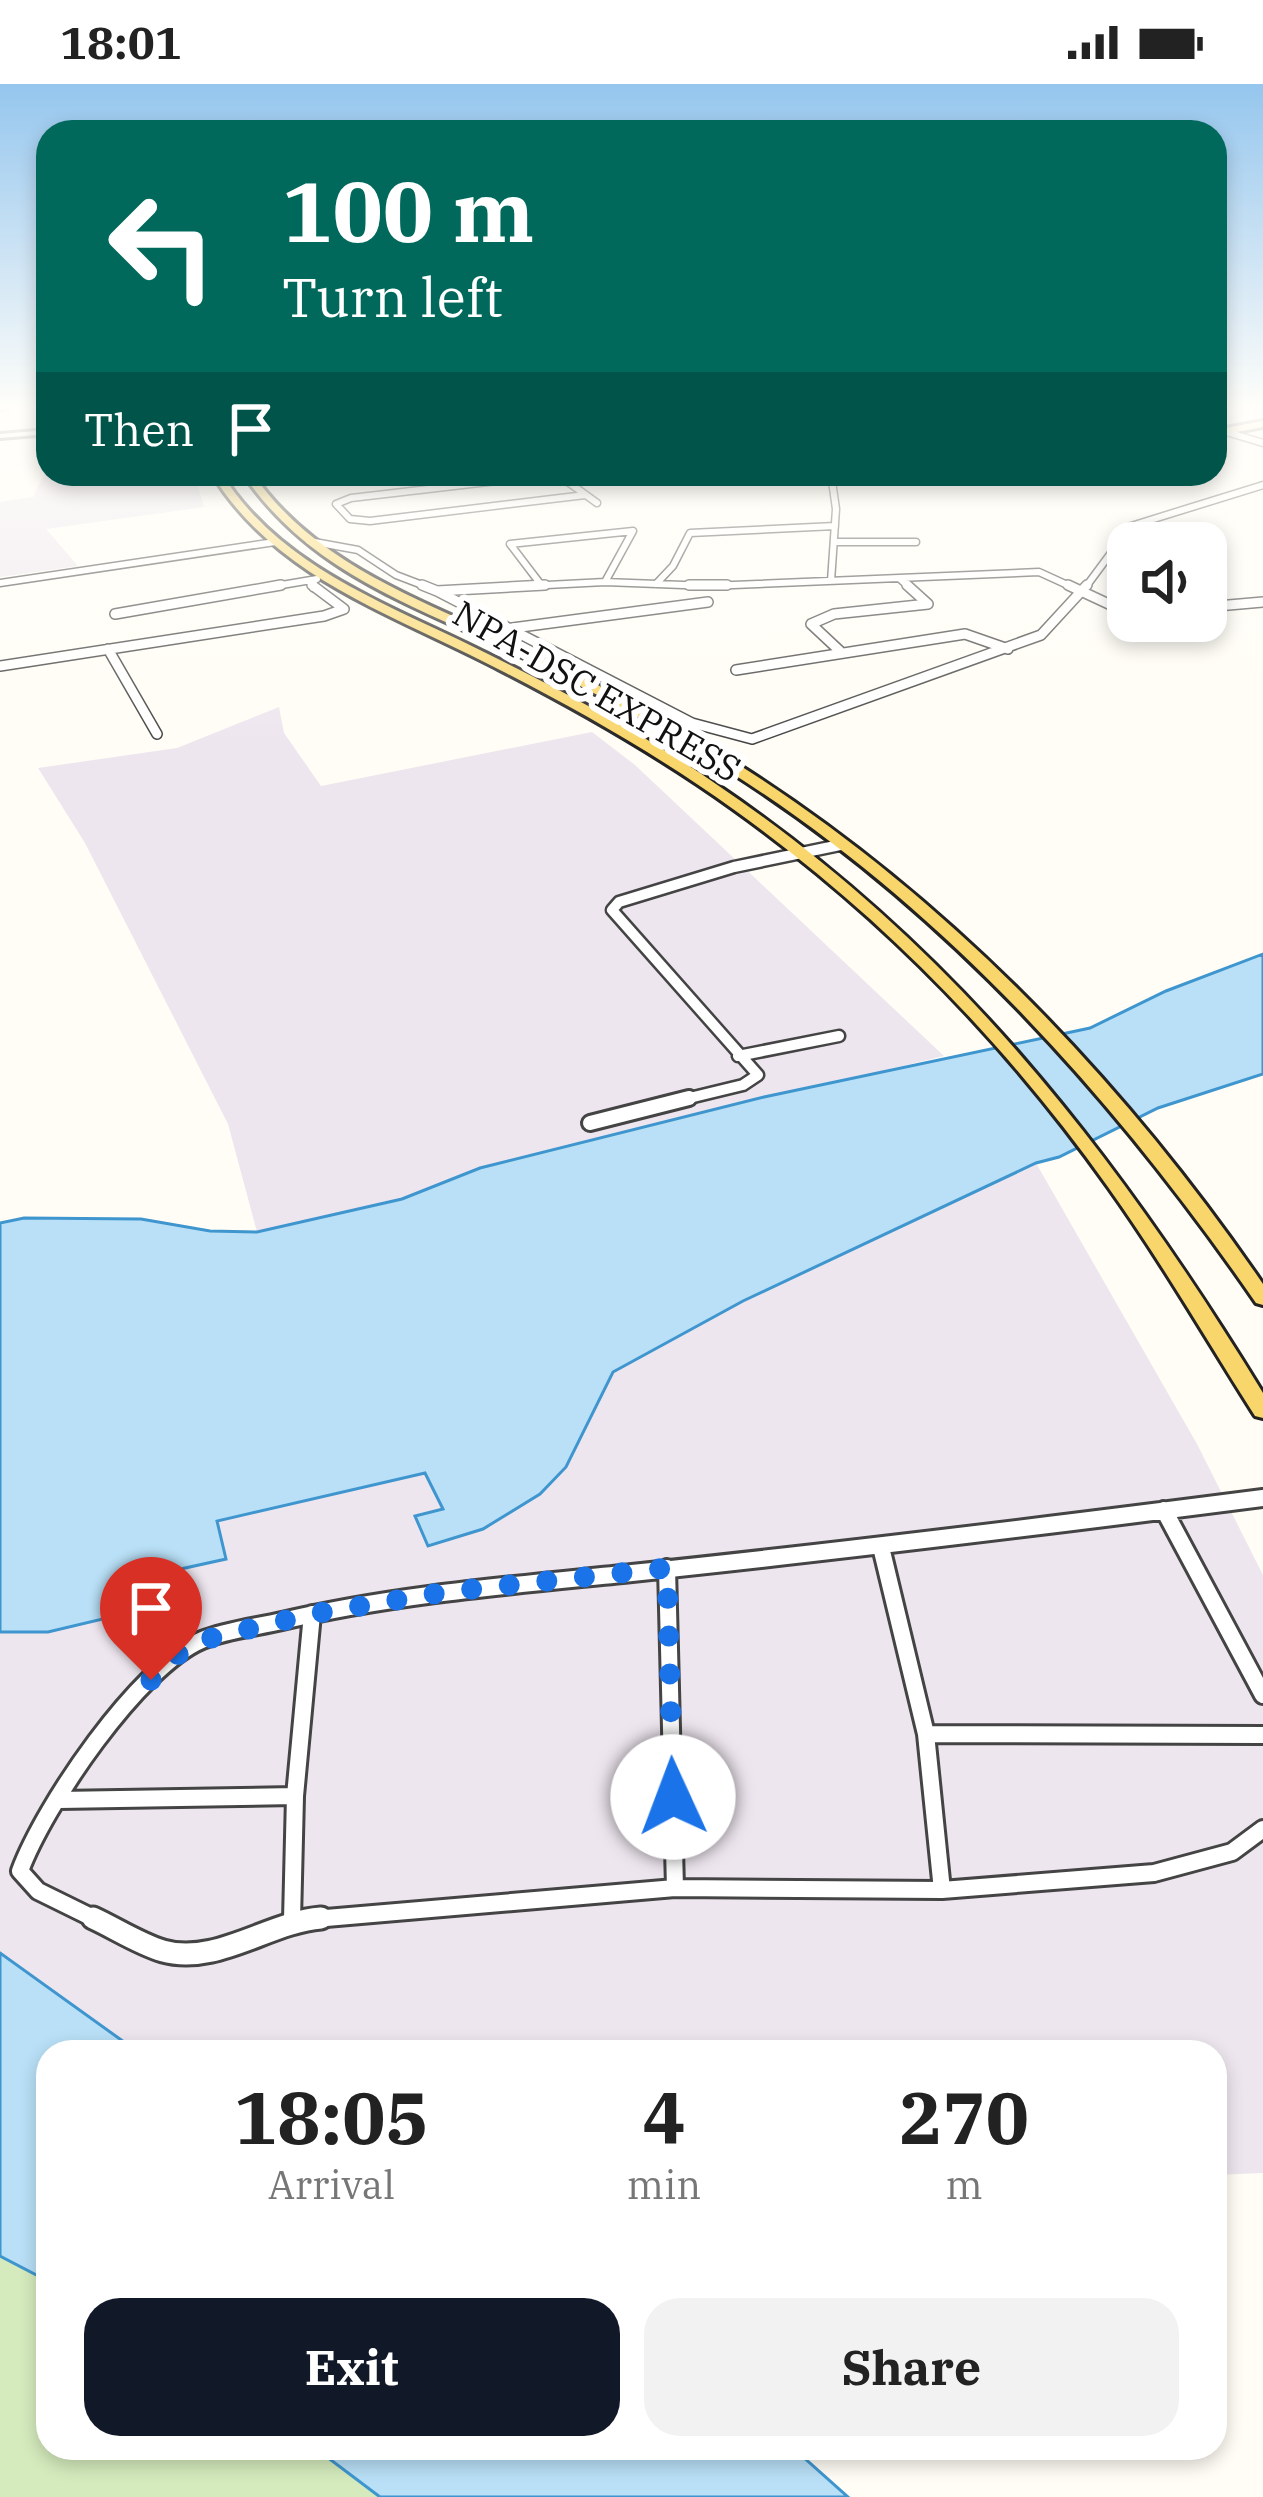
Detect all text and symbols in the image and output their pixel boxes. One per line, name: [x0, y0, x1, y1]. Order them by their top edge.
text: 18:01: [60, 13, 182, 71]
text: 100 m: [282, 156, 534, 265]
icon: left: [84, 168, 240, 324]
text: Turn left: [282, 262, 503, 332]
icon: arrive: [218, 396, 284, 462]
text: Then: [84, 400, 194, 458]
map controls: [1107, 522, 1227, 642]
button: sound: [1107, 522, 1227, 642]
street label: NPA-DSC EXPRESS: [445, 589, 749, 792]
pin: [100, 1557, 202, 1680]
icon: arrive: [118, 1575, 184, 1641]
position arrow: [610, 1734, 736, 1860]
text: 18:05: [234, 2070, 429, 2164]
text: 4: [642, 2070, 686, 2164]
text: 270: [899, 2070, 1029, 2164]
text: Arrival: [268, 2159, 395, 2210]
text: min: [627, 2159, 701, 2210]
text: m: [946, 2159, 983, 2210]
button: Exit: [84, 2298, 620, 2436]
button: Share: [644, 2298, 1179, 2436]

